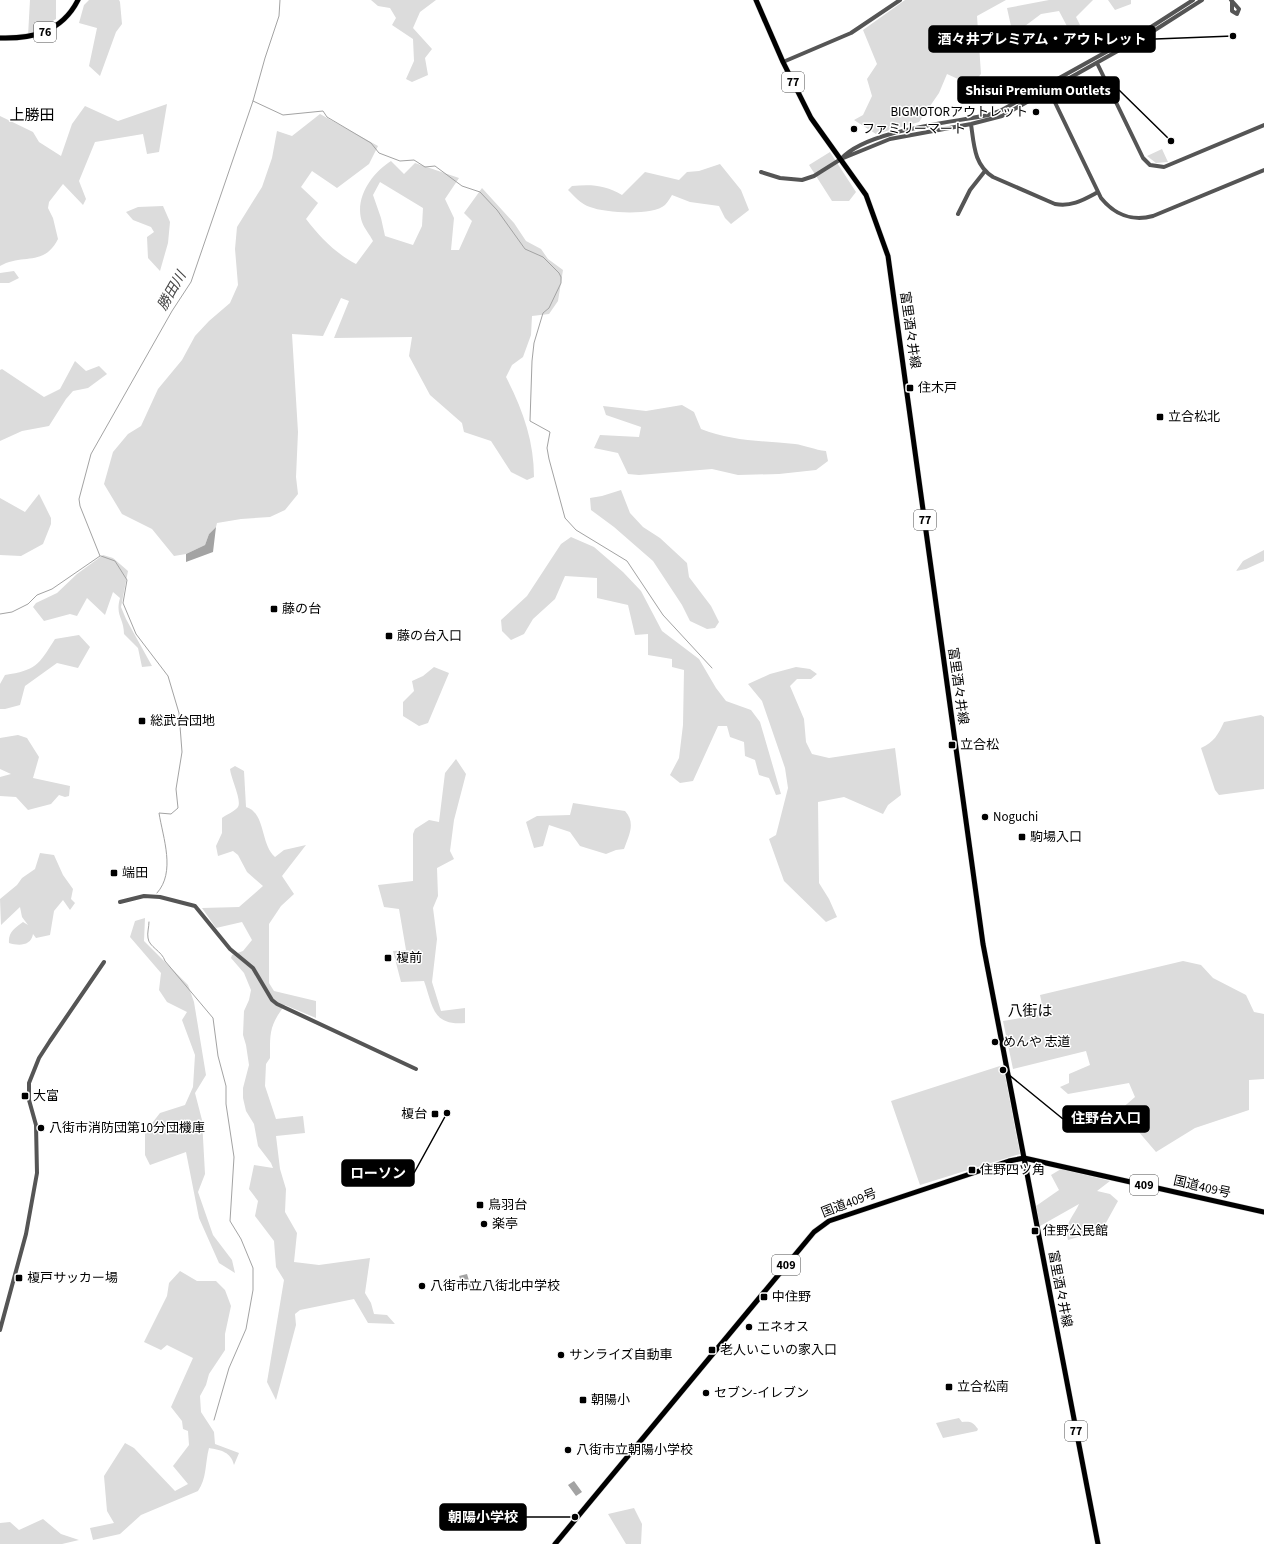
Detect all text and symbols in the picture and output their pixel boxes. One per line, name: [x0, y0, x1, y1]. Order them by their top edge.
road number: 76: [34, 22, 56, 42]
callout: 酒々井プレミアム・アウトレット: [929, 26, 1155, 52]
text: 酒々井プレミアム・アウトレット: [937, 30, 1147, 50]
road number: 77: [782, 72, 804, 92]
callout: Shisui Premium Outlets: [958, 77, 1119, 103]
text: Shisui Premium Outlets: [965, 81, 1111, 101]
place label: BIGMOTORアウトレット: [890, 103, 1028, 121]
district label: 上勝田: [9, 105, 55, 126]
marker: BIGMOTORアウトレット: [1031, 107, 1041, 117]
place label: ファミリーマート: [862, 120, 966, 138]
marker: ファミリーマート: [849, 124, 859, 134]
water label: 勝田川: [153, 266, 192, 314]
street label: 富里酒々井線: [896, 290, 924, 370]
place label: 住木戸: [918, 379, 957, 397]
marker: 住木戸: [905, 383, 915, 393]
place label: 立合松北: [1168, 408, 1220, 426]
marker: 立合松北: [1155, 412, 1165, 422]
road number: 77: [914, 510, 936, 530]
place label: 藤の台: [282, 600, 321, 618]
marker: 藤の台: [269, 604, 279, 614]
place label: 藤の台入口: [397, 627, 462, 645]
marker: 藤の台入口: [384, 631, 394, 641]
street label: 富里酒々井線: [944, 646, 972, 726]
place label: 総武台団地: [150, 712, 215, 730]
marker: 総武台団地: [137, 716, 147, 726]
place label: 立合松: [960, 736, 999, 754]
marker: 立合松: [947, 740, 957, 750]
place label: Noguchi: [993, 808, 1038, 826]
marker: Noguchi: [980, 812, 990, 822]
place label: 駒場入口: [1030, 828, 1082, 846]
marker: 駒場入口: [1017, 832, 1027, 842]
place label: 端田: [122, 864, 148, 882]
marker: 端田: [109, 868, 119, 878]
place label: 榎前: [396, 949, 422, 967]
marker: 榎前: [383, 953, 393, 963]
district label: 八街は: [1007, 1001, 1053, 1022]
place label: めんや 志道: [1003, 1033, 1071, 1051]
marker: めんや 志道: [990, 1037, 1000, 1047]
place label: 大富: [33, 1087, 59, 1105]
marker: 大富: [20, 1091, 30, 1101]
place label: 榎台: [401, 1105, 427, 1123]
callout: 住野台入口: [1063, 1106, 1149, 1132]
marker: 榎台: [430, 1109, 440, 1119]
text: 住野台入口: [1071, 1109, 1141, 1129]
place label: 八街市消防団第10分団機庫: [49, 1119, 205, 1137]
marker: 八街市消防団第10分団機庫: [36, 1123, 46, 1133]
callout: ローソン: [342, 1160, 414, 1186]
place label: 住野四ツ角: [980, 1161, 1045, 1179]
text: ローソン: [350, 1164, 406, 1184]
marker: 住野四ツ角: [967, 1165, 977, 1175]
street label: 国道409号: [1172, 1172, 1232, 1202]
road number: 409: [1130, 1175, 1158, 1195]
street label: 国道409号: [819, 1184, 879, 1222]
place label: 鳥羽台: [488, 1196, 527, 1214]
marker: 鳥羽台: [475, 1200, 485, 1210]
place label: 楽亭: [492, 1215, 518, 1233]
marker: 楽亭: [479, 1219, 489, 1229]
place label: 住野公民館: [1043, 1222, 1108, 1240]
marker: 住野公民館: [1030, 1226, 1040, 1236]
street label: 富里酒々井線: [1044, 1249, 1076, 1329]
road number: 409: [772, 1255, 800, 1275]
place label: 榎戸サッカー場: [27, 1269, 118, 1287]
marker: 榎戸サッカー場: [14, 1273, 24, 1283]
place label: 八街市立八街北中学校: [430, 1277, 560, 1295]
marker: 八街市立八街北中学校: [417, 1281, 427, 1291]
place label: 中住野: [772, 1288, 811, 1306]
marker: 中住野: [759, 1292, 769, 1302]
place label: エネオス: [757, 1318, 809, 1336]
marker: エネオス: [744, 1322, 754, 1332]
place label: 老人いこいの家入口: [720, 1341, 837, 1359]
marker: 老人いこいの家入口: [707, 1345, 717, 1355]
place label: サンライズ自動車: [569, 1346, 673, 1364]
marker: サンライズ自動車: [556, 1350, 566, 1360]
place label: 立合松南: [957, 1378, 1009, 1396]
marker: 立合松南: [944, 1382, 954, 1392]
place label: セブン-イレブン: [714, 1384, 809, 1402]
marker: セブン-イレブン: [701, 1388, 711, 1398]
place label: 朝陽小: [591, 1391, 630, 1409]
marker: 朝陽小: [578, 1395, 588, 1405]
road number: 77: [1065, 1421, 1087, 1441]
place label: 八街市立朝陽小学校: [576, 1441, 693, 1459]
marker: 八街市立朝陽小学校: [563, 1445, 573, 1455]
callout: 朝陽小学校: [440, 1504, 526, 1530]
text: 朝陽小学校: [448, 1508, 518, 1528]

